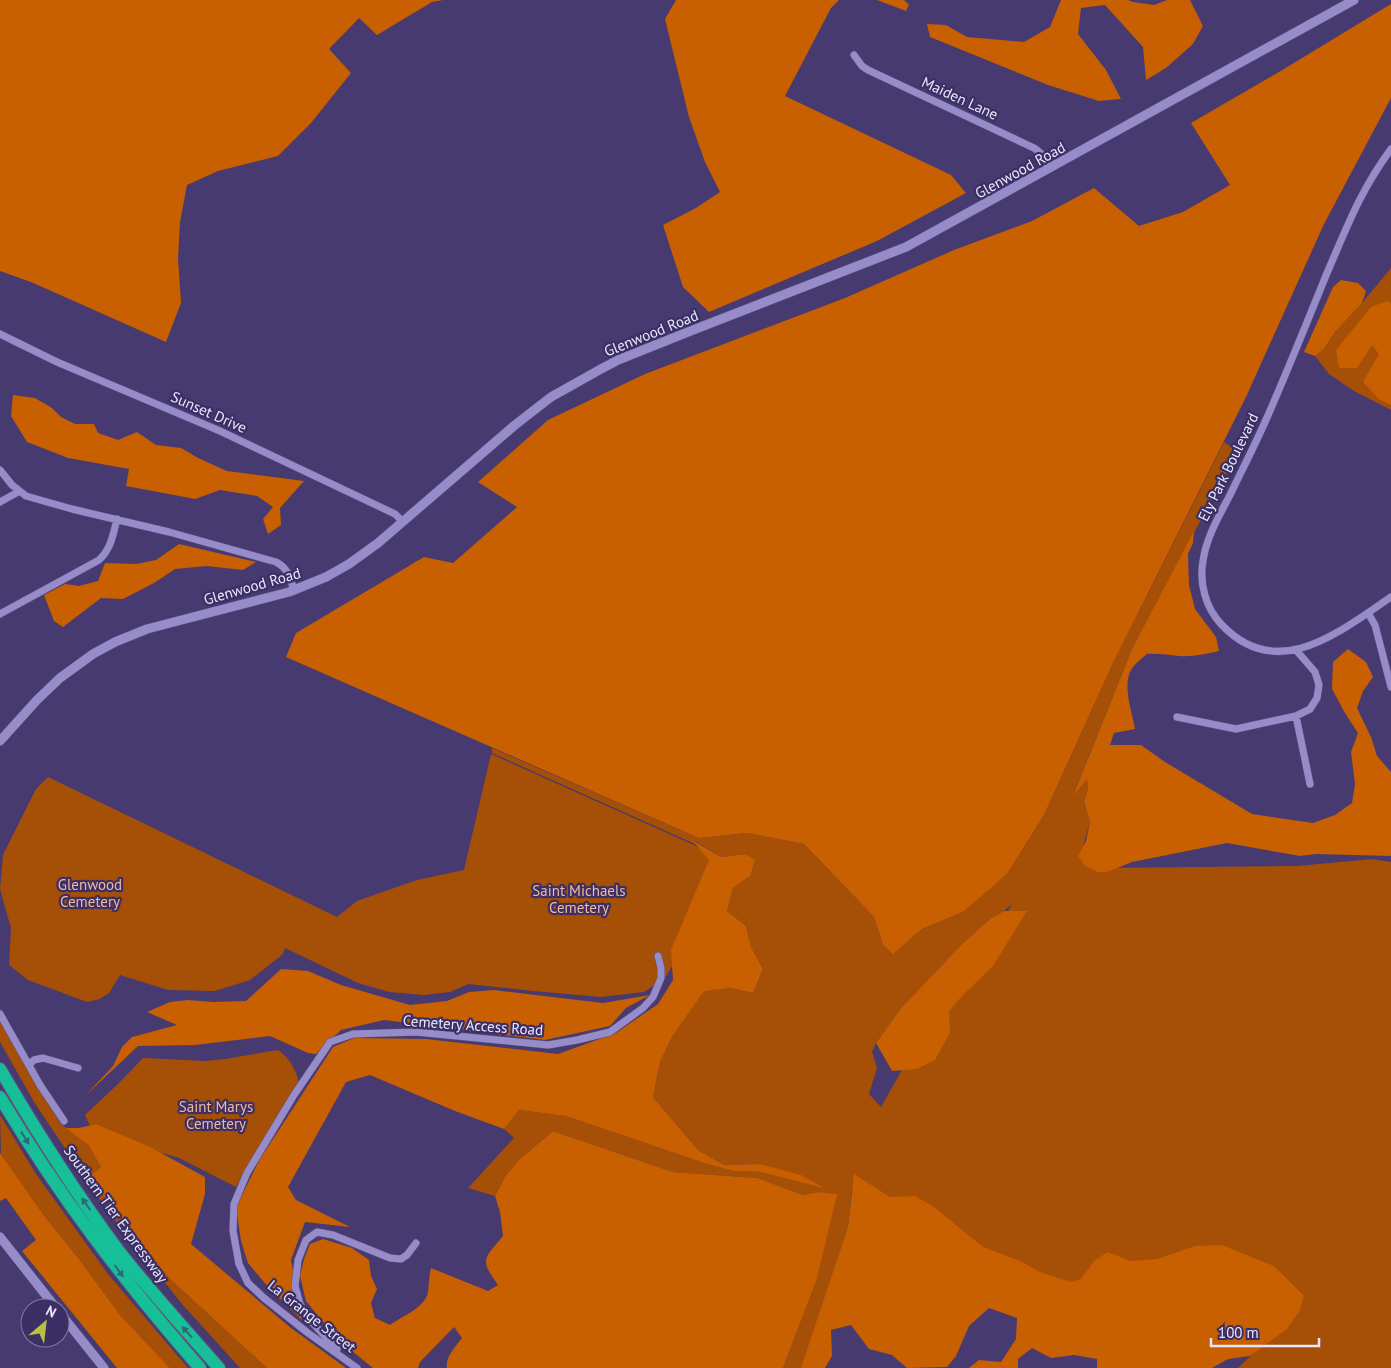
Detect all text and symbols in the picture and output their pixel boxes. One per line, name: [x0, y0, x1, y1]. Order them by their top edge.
street label: Maiden Lane: [919, 72, 1001, 124]
street label: Glenwood Road: [972, 137, 1068, 203]
street label: Glenwood Road: [601, 305, 701, 361]
street label: Sunset Drive: [168, 387, 250, 437]
street label: Ely Park Boulevard: [1194, 410, 1262, 524]
street label: Glenwood Road: [201, 563, 303, 609]
park label: Glenwood Cemetery: [58, 875, 122, 911]
park label: Saint Michaels Cemetery: [532, 881, 626, 917]
street label: Cemetery Access Road: [402, 1011, 544, 1039]
park label: Saint Marys Cemetery: [179, 1097, 253, 1133]
one-way arrow: [20, 1132, 30, 1145]
street label: Southern Tier Expressway: [60, 1141, 172, 1287]
one-way arrow: [81, 1197, 91, 1211]
one-way arrow: [113, 1264, 124, 1277]
street label: La Grange Street: [264, 1276, 360, 1356]
north arrow: [20, 1298, 70, 1348]
text: N: [43, 1301, 59, 1322]
scale bar: [1211, 1316, 1318, 1348]
text: 100 m: [1218, 1323, 1259, 1342]
one-way arrow: [181, 1326, 193, 1338]

